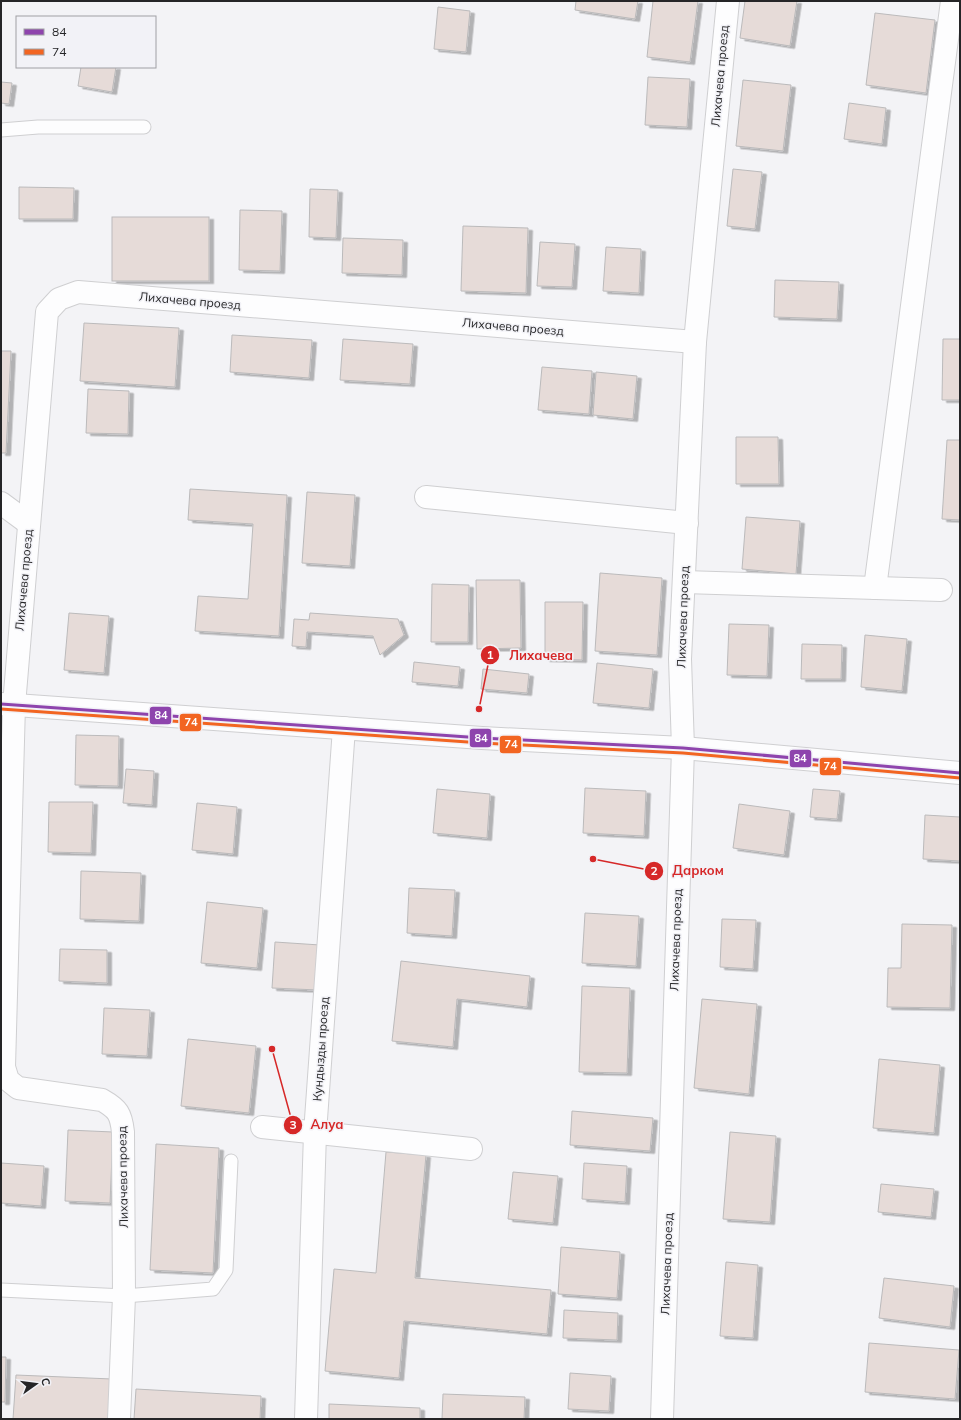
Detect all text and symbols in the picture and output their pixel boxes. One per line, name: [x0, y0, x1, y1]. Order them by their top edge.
legend: [16, 16, 156, 68]
text: 84: [52, 24, 66, 39]
street label: Лихачева проезд: [708, 24, 731, 128]
text: 74: [52, 44, 66, 59]
street label: Лихачева проезд: [138, 289, 242, 312]
street label: Лихачева проезд: [461, 315, 565, 338]
street label: Лихачева проезд: [12, 528, 35, 632]
street label: Лихачева проезд: [673, 566, 692, 668]
callout: Лихачева: [480, 643, 581, 668]
text: 1: [486, 647, 494, 662]
text: Лихачева: [509, 647, 573, 663]
line badge: 84: [149, 706, 172, 725]
text: 84: [154, 708, 168, 722]
line badge: 74: [179, 713, 202, 732]
text: 74: [184, 715, 198, 729]
line badge: 84: [469, 728, 492, 748]
text: 84: [474, 731, 488, 745]
line badge: 74: [499, 735, 522, 754]
text: 74: [504, 737, 518, 751]
line badge: 84: [789, 749, 812, 768]
text: 84: [793, 751, 807, 765]
line badge: 74: [819, 757, 842, 776]
text: 74: [823, 759, 837, 773]
callout: Дарком: [644, 858, 732, 883]
text: Дарком: [672, 862, 724, 878]
text: 2: [650, 863, 658, 878]
street label: Лихачева проезд: [666, 889, 685, 991]
street label: Кундызды проезд: [309, 996, 332, 1102]
callout: Алуа: [283, 1112, 352, 1137]
text: Алуа: [310, 1116, 344, 1133]
text: 3: [289, 1117, 297, 1132]
street label: Лихачева проезд: [114, 1126, 131, 1228]
street label: Лихачева проезд: [657, 1213, 676, 1315]
north arrow: [16, 1364, 56, 1404]
text: С: [38, 1376, 54, 1387]

